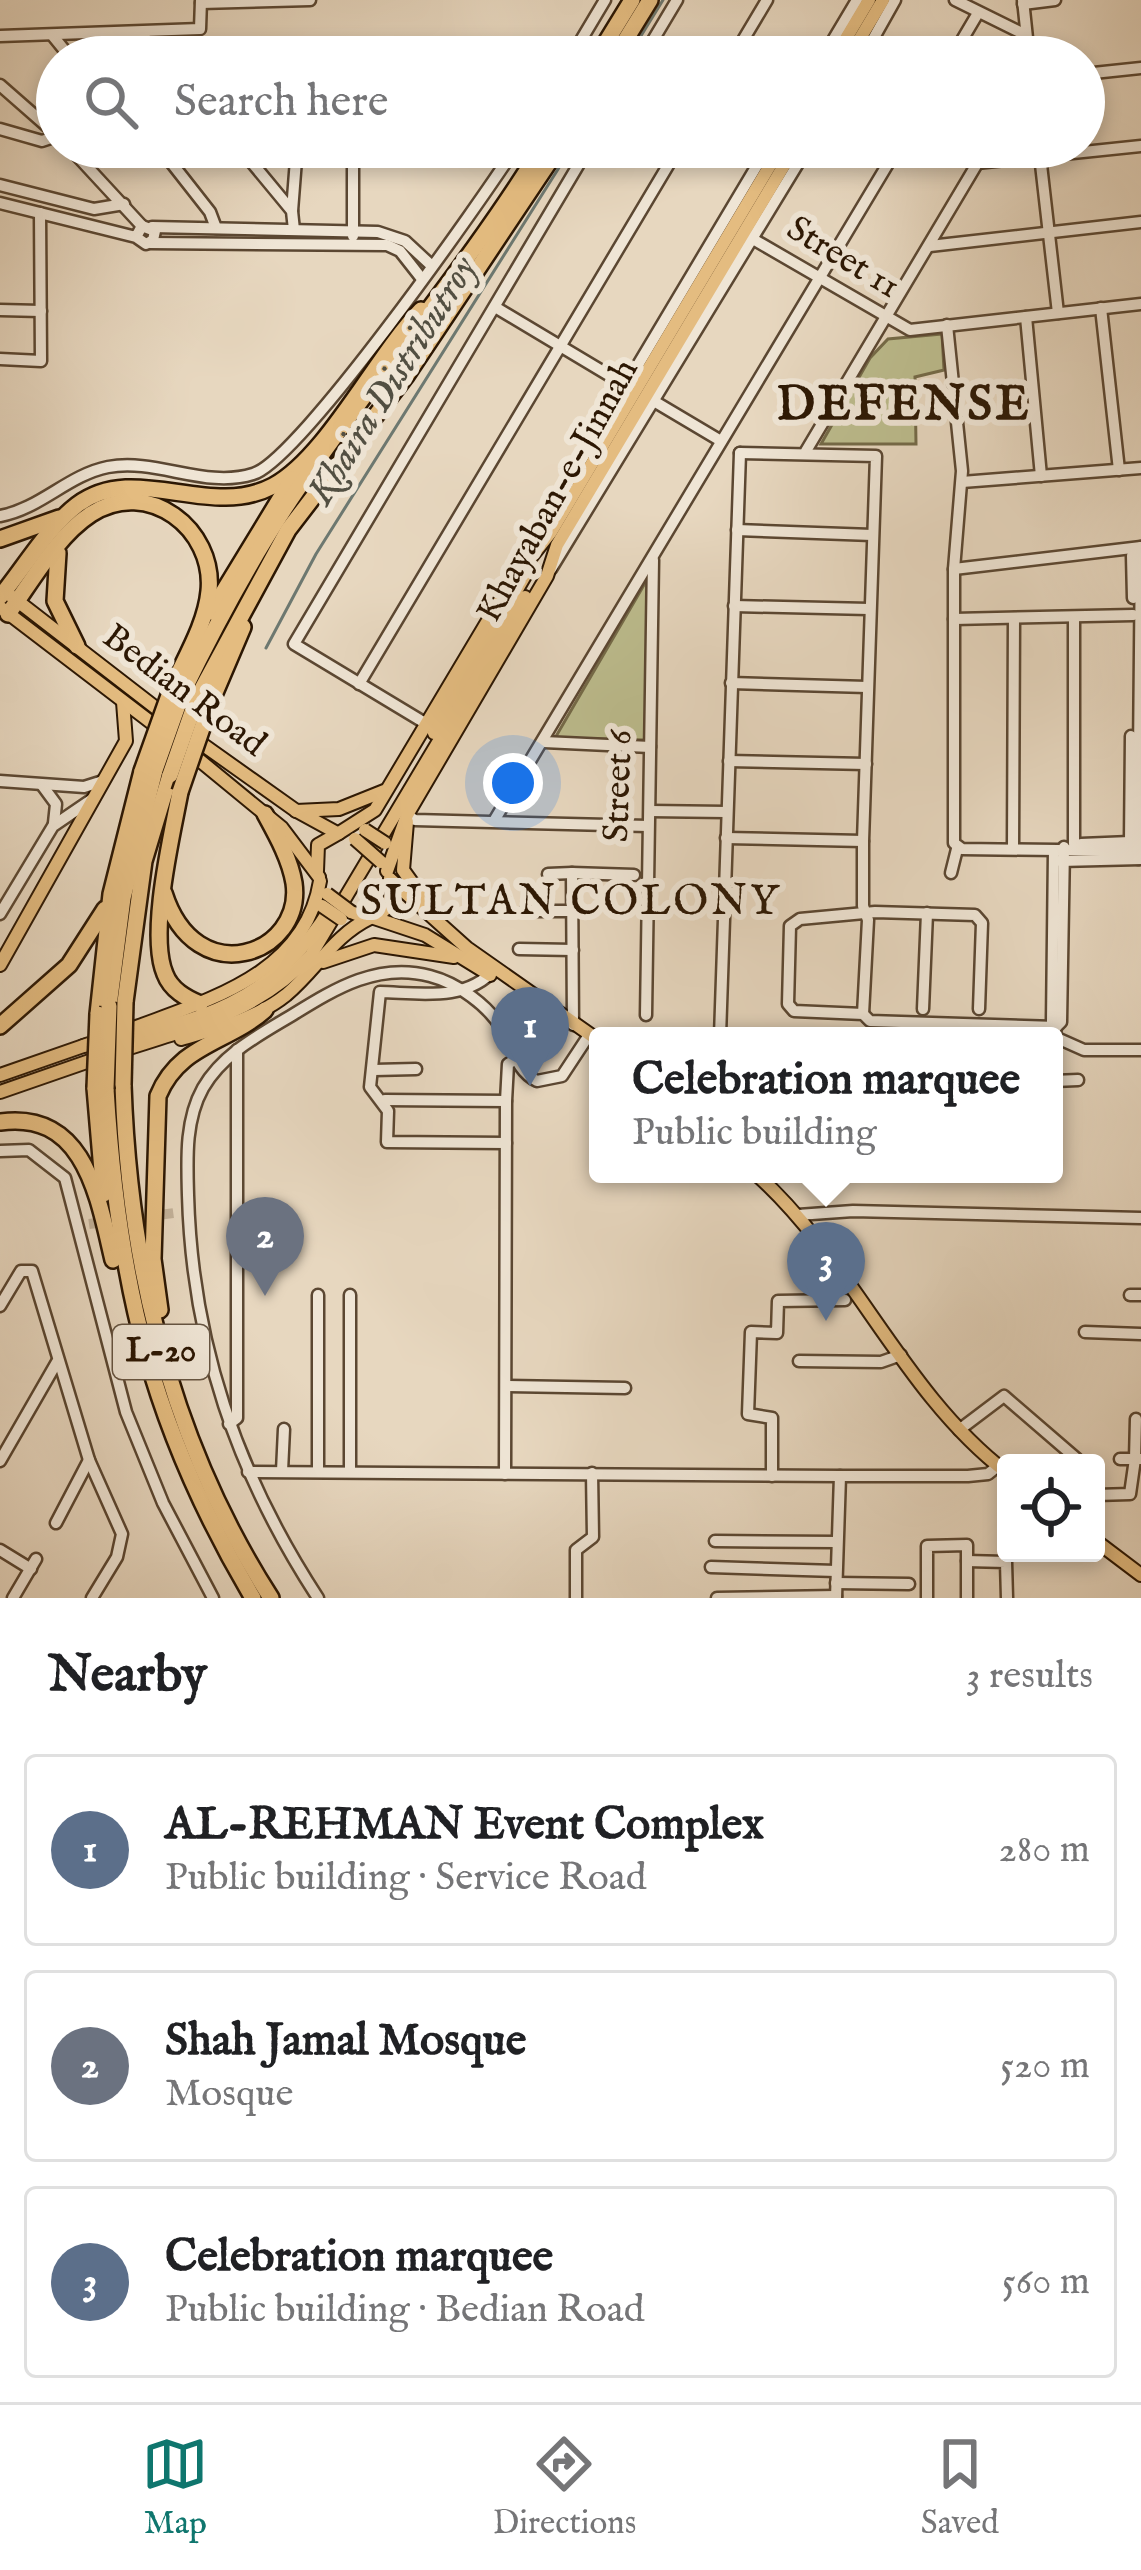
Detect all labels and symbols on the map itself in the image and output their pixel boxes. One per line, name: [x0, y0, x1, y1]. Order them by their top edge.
street label: Street 11: [778, 206, 908, 310]
water label: Khaira Distributroy: [296, 247, 489, 516]
street label: Khayaban-e-Jinnah: [467, 351, 649, 631]
district label: DEFENSE: [777, 376, 1031, 436]
street label: Bedian Road: [93, 615, 276, 768]
street label: Street 6: [594, 728, 644, 843]
your location: [483, 753, 543, 813]
district label: SULTAN COLONY: [361, 876, 781, 929]
pin: 1: [491, 987, 569, 1086]
pin: 2: [226, 1197, 304, 1296]
pin: 3: [787, 1222, 865, 1321]
road number: L-20: [113, 1325, 209, 1379]

